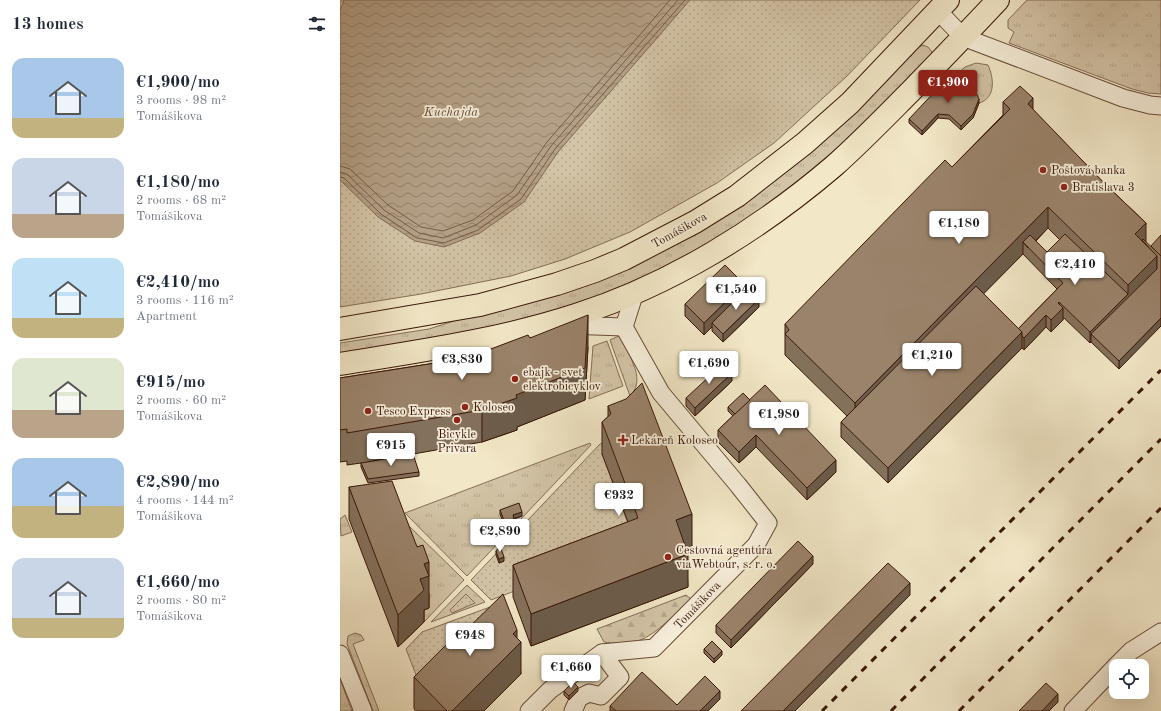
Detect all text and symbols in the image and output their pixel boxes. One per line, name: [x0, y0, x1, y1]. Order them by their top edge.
icon: filters: [306, 13, 328, 35]
text: 13 homes: [12, 16, 84, 33]
pin: €1,900: [915, 70, 981, 104]
icon: home: [44, 74, 92, 122]
text: €1,900/mo: [136, 74, 220, 91]
text: €1,900: [927, 76, 969, 89]
text: 3 rooms · 98 m²: [136, 94, 226, 107]
water label: Kuchajda: [423, 106, 478, 119]
text: Tomášikova: [136, 110, 202, 123]
marker: Poštová banka: [1038, 165, 1048, 175]
place label: Poštová banka: [1051, 165, 1125, 177]
icon: home: [44, 174, 92, 222]
text: €1,180/mo: [136, 174, 220, 191]
marker: Bratislava 3: [1059, 182, 1069, 192]
place label: Bratislava 3: [1072, 182, 1135, 194]
text: 2 rooms · 68 m²: [136, 194, 226, 207]
text: Tomášikova: [136, 210, 202, 223]
street label: Tomášikova: [650, 211, 709, 251]
pin: €1,180: [926, 211, 992, 245]
text: €1,180: [938, 217, 980, 230]
pin: €2,410: [1042, 252, 1108, 286]
text: €2,410: [1054, 258, 1096, 271]
icon: home: [44, 274, 92, 322]
text: €2,410/mo: [136, 274, 220, 291]
pin: €1,540: [703, 277, 769, 311]
text: €1,540: [715, 283, 757, 296]
text: 3 rooms · 116 m²: [136, 294, 234, 307]
text: Apartment: [136, 310, 197, 323]
pin: €1,210: [899, 343, 965, 377]
pin: €3,830: [429, 347, 495, 381]
text: €1,210: [911, 349, 953, 362]
pin: €1,690: [676, 351, 742, 385]
text: €3,830: [441, 353, 483, 366]
text: €1,690: [688, 357, 730, 370]
place label: ebajk - svet elektrobicyklov: [523, 367, 601, 393]
icon: home: [44, 374, 92, 422]
text: €915/mo: [136, 374, 205, 391]
marker: ebajk - svet elektrobicyklov: [510, 374, 520, 384]
text: 2 rooms · 60 m²: [136, 394, 226, 407]
marker: Koloseo: [460, 402, 470, 412]
place label: Koloseo: [473, 402, 514, 414]
pin: €1,980: [746, 402, 812, 436]
marker: Tesco Express: [363, 406, 373, 416]
place label: Tesco Express: [376, 406, 451, 418]
text: €1,980: [758, 408, 800, 421]
text: Tomášikova: [136, 410, 202, 423]
marker: Bicykle Privara: [452, 415, 462, 425]
place label: Bicykle Privara: [437, 429, 477, 455]
pin: €915: [367, 433, 415, 467]
marker: Lekáreň Koloseo: [618, 435, 628, 445]
place label: Lekáreň Koloseo: [631, 435, 718, 447]
text: €915: [376, 439, 406, 452]
icon: home: [44, 474, 92, 522]
text: €2,890/mo: [136, 474, 220, 491]
pin: €932: [595, 483, 643, 517]
text: €932: [604, 489, 634, 502]
text: 4 rooms · 144 m²: [136, 494, 234, 507]
text: Tomášikova: [136, 510, 202, 523]
pin: €2,890: [467, 519, 533, 553]
text: €2,890: [479, 525, 521, 538]
place label: Cestovná agentúra viaWebtour, s. r. o.: [676, 545, 776, 571]
marker: Cestovná agentúra viaWebtour, s. r. o.: [663, 552, 673, 562]
icon: home: [44, 574, 92, 622]
text: €1,660/mo: [136, 574, 220, 591]
street label: Tomášikova: [672, 579, 723, 632]
text: 2 rooms · 80 m²: [136, 594, 226, 607]
text: Tomášikova: [136, 610, 202, 623]
pin: €948: [446, 623, 494, 657]
text: €948: [455, 629, 485, 642]
pin: €1,660: [538, 655, 604, 689]
map controls: [1109, 659, 1149, 699]
button: locate: [1109, 659, 1149, 699]
text: €1,660: [550, 661, 592, 674]

